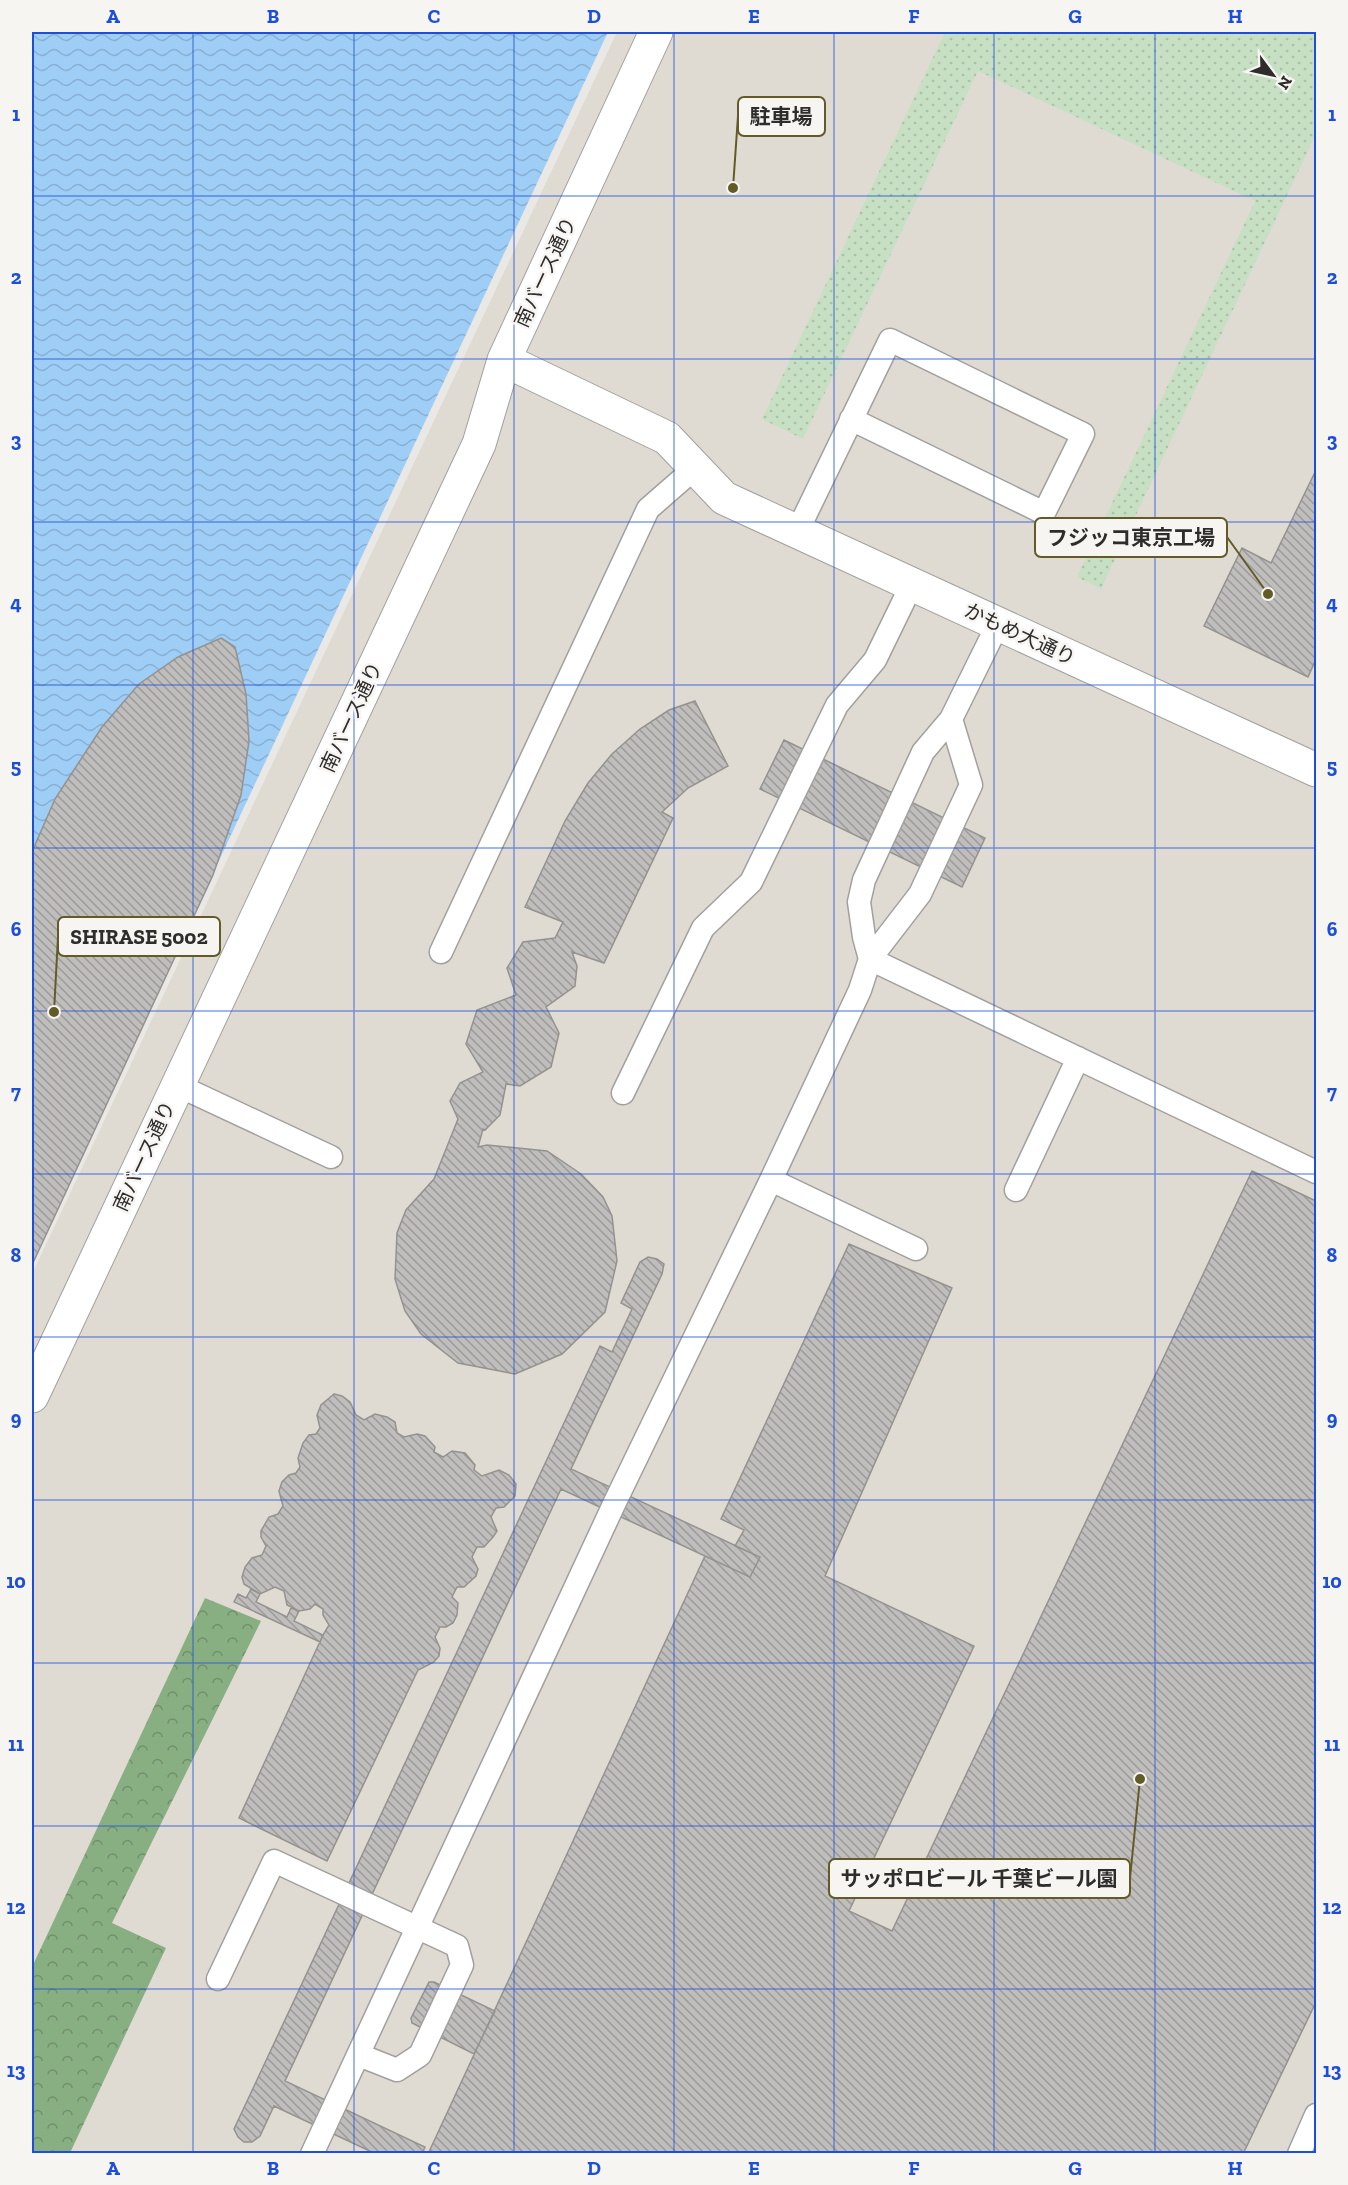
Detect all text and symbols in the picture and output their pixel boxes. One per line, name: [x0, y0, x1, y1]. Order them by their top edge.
text: A: [106, 4, 120, 28]
text: B: [267, 4, 279, 28]
text: C: [428, 4, 441, 28]
text: D: [587, 4, 601, 28]
text: E: [748, 4, 760, 28]
text: F: [908, 4, 920, 28]
text: G: [1068, 4, 1082, 28]
text: H: [1227, 4, 1243, 28]
north arrow: [1243, 45, 1303, 105]
text: N: [1274, 73, 1296, 93]
callout: 駐車場: [738, 97, 825, 136]
text: 1: [12, 102, 20, 126]
text: 1: [1328, 102, 1336, 126]
text: 駐車場: [750, 104, 813, 129]
street label: 南バース通り: [509, 213, 581, 331]
text: 2: [11, 265, 22, 289]
text: 2: [1327, 265, 1338, 289]
text: 3: [11, 428, 22, 452]
text: 3: [1327, 428, 1338, 452]
callout: フジッコ東京工場: [1035, 518, 1227, 557]
text: フジッコ東京工場: [1047, 525, 1215, 550]
text: 4: [10, 591, 22, 615]
text: 4: [1326, 591, 1338, 615]
street label: かもめ大通り: [961, 598, 1079, 670]
street label: 南バース通り: [315, 658, 387, 776]
text: 5: [11, 754, 21, 778]
text: 5: [1327, 754, 1337, 778]
text: 6: [11, 917, 22, 941]
callout: SHIRASE 5002: [58, 917, 220, 956]
text: 6: [1327, 917, 1338, 941]
text: SHIRASE 5002: [70, 924, 208, 949]
text: 7: [11, 1080, 21, 1104]
text: 7: [1327, 1080, 1337, 1104]
street label: 南バース通り: [108, 1097, 180, 1215]
text: 8: [11, 1243, 22, 1267]
text: 8: [1327, 1243, 1338, 1267]
text: 9: [11, 1406, 22, 1430]
text: 9: [1327, 1406, 1338, 1430]
text: 10: [6, 1569, 26, 1593]
text: 10: [1322, 1569, 1342, 1593]
text: 11: [8, 1732, 24, 1756]
text: 11: [1324, 1732, 1340, 1756]
callout: サッポロビール 千葉ビール園: [829, 1859, 1130, 1898]
text: サッポロビール 千葉ビール園: [841, 1866, 1117, 1891]
text: 12: [7, 1895, 26, 1919]
text: 12: [1323, 1895, 1342, 1919]
text: 13: [7, 2058, 26, 2082]
text: 13: [1323, 2058, 1342, 2082]
text: A: [106, 2156, 120, 2180]
text: B: [267, 2156, 279, 2180]
text: C: [428, 2156, 441, 2180]
text: D: [587, 2156, 601, 2180]
text: E: [748, 2156, 760, 2180]
text: F: [908, 2156, 920, 2180]
text: G: [1068, 2156, 1082, 2180]
text: H: [1227, 2156, 1243, 2180]

